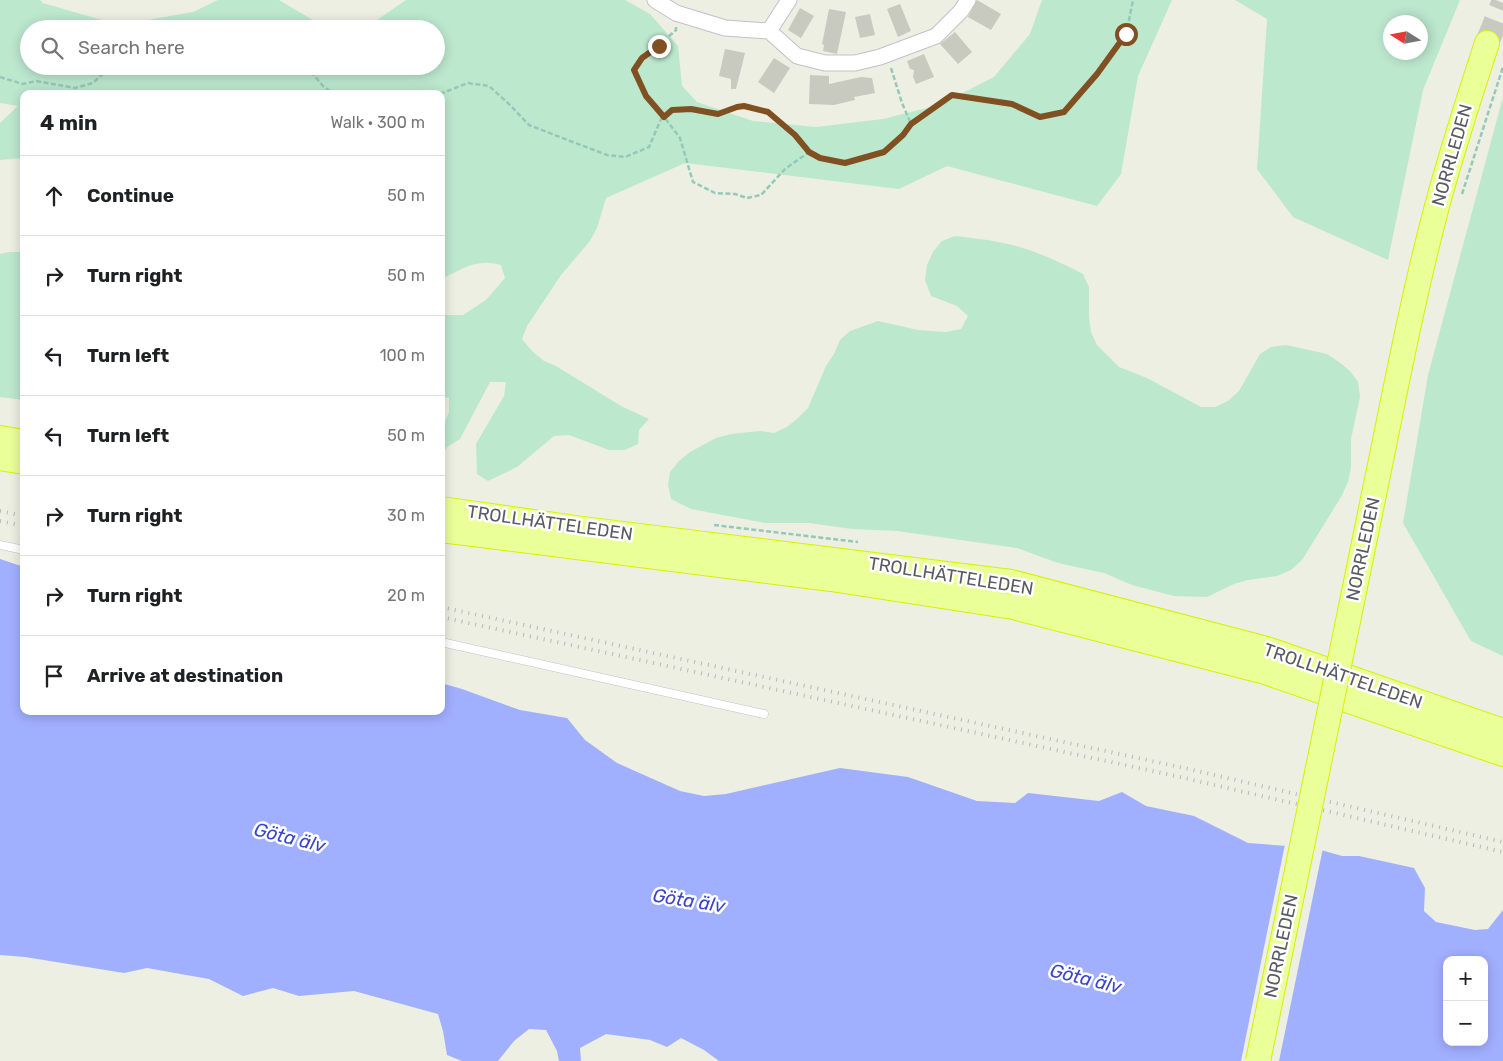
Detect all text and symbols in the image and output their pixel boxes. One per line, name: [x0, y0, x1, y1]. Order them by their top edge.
north arrow: [1383, 15, 1428, 60]
search box: [20, 20, 445, 75]
route start: [1115, 23, 1138, 46]
icon: search: [38, 34, 66, 62]
route end: [648, 35, 671, 58]
text: Search here: [78, 36, 185, 59]
street label: NORRLEDEN: [1427, 101, 1477, 209]
text: 4 min: [40, 110, 98, 135]
text: Walk · 300 m: [331, 113, 425, 132]
icon: ahead: [40, 182, 68, 210]
text: Continue: [87, 184, 174, 207]
text: 50 m: [387, 186, 425, 205]
icon: right: [40, 262, 68, 290]
text: Turn right: [87, 264, 182, 287]
text: 50 m: [387, 266, 425, 285]
icon: left: [40, 342, 68, 370]
text: Turn left: [87, 344, 169, 367]
text: 100 m: [380, 346, 425, 365]
icon: left: [40, 422, 68, 450]
text: Turn left: [87, 424, 169, 447]
text: 50 m: [387, 426, 425, 445]
street label: NORRLEDEN: [1341, 495, 1385, 603]
street label: TROLLHÄTTELEDEN: [466, 500, 634, 546]
icon: right: [40, 502, 68, 530]
text: Turn right: [87, 504, 182, 527]
text: 30 m: [387, 506, 425, 525]
street label: TROLLHÄTTELEDEN: [867, 552, 1035, 600]
icon: right: [40, 582, 68, 610]
text: Turn right: [87, 584, 182, 607]
text: 20 m: [387, 586, 425, 605]
street label: TROLLHÄTTELEDEN: [1261, 638, 1425, 714]
icon: arrive: [40, 662, 68, 690]
text: Arrive at destination: [87, 664, 283, 687]
water label: Göta älv: [252, 817, 329, 858]
water label: Göta älv: [651, 883, 727, 918]
street label: NORRLEDEN: [1259, 892, 1303, 1000]
map controls: [1443, 956, 1488, 1046]
button: +: [1443, 956, 1488, 1001]
water label: Göta älv: [1048, 958, 1125, 999]
button: −: [1443, 1001, 1488, 1046]

